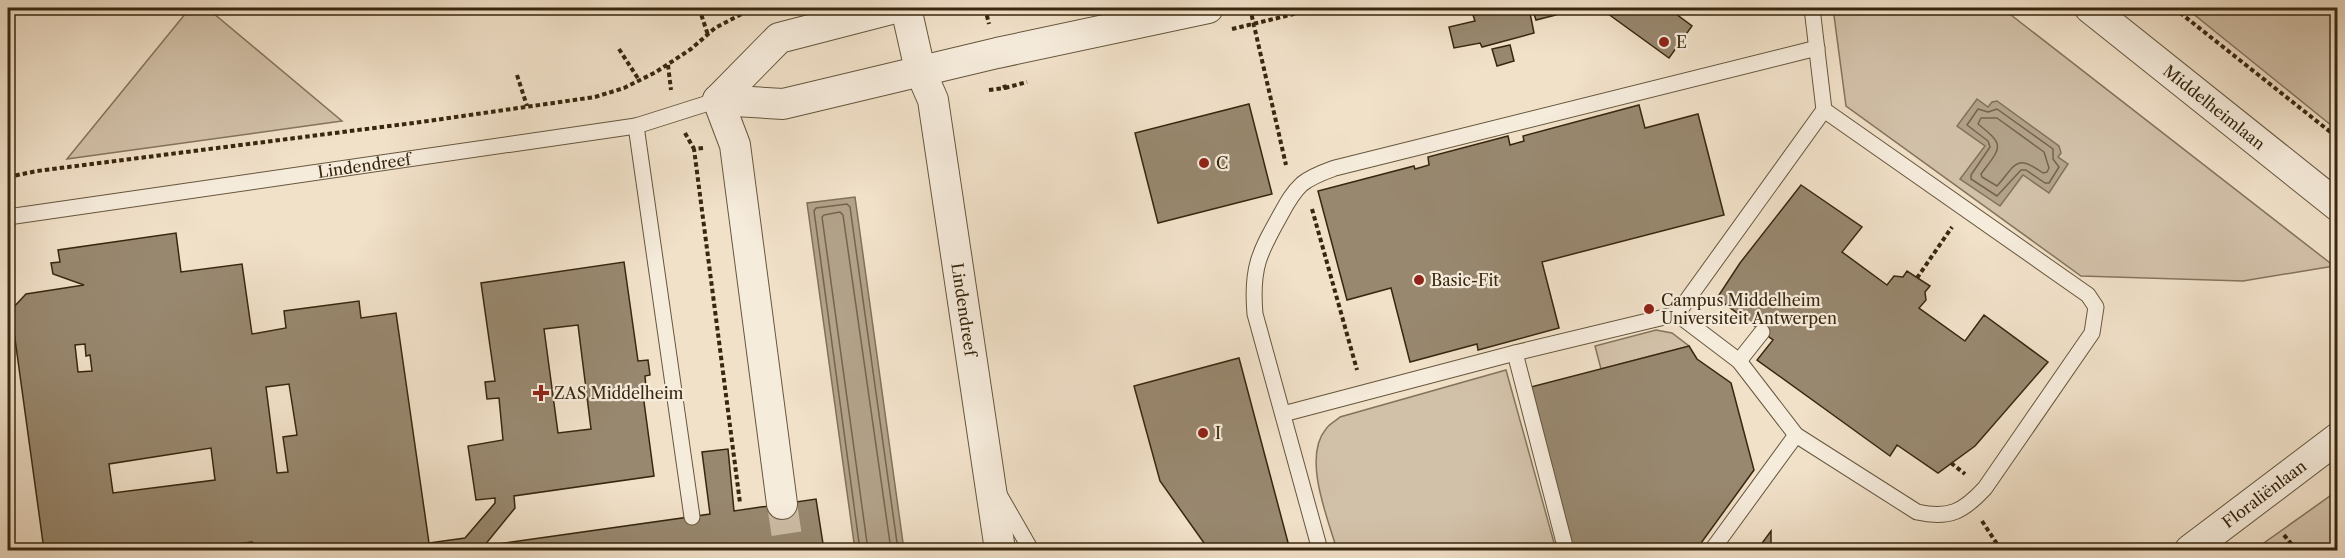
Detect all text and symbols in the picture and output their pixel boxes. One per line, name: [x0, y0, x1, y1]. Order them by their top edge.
place label: E: [1676, 32, 1687, 52]
marker: E: [1657, 35, 1671, 49]
street label: Middelheimlaan: [2159, 60, 2269, 154]
street label: Lindendreef: [316, 148, 415, 182]
place label: C: [1216, 153, 1228, 173]
marker: C: [1197, 156, 1211, 170]
street label: Lindendreef: [947, 261, 981, 360]
place label: Basic-Fit: [1431, 270, 1499, 290]
marker: Basic-Fit: [1412, 273, 1426, 287]
place label: Campus Middelheim Universiteit Antwerpen: [1661, 290, 1837, 328]
marker: Campus Middelheim Universiteit Antwerpen: [1642, 302, 1656, 316]
place label: ZAS Middelheim: [554, 383, 684, 403]
marker: ZAS Middelheim: [532, 384, 550, 402]
place label: I: [1215, 423, 1221, 443]
marker: I: [1196, 426, 1210, 440]
street label: Floraliënlaan: [2218, 456, 2310, 532]

